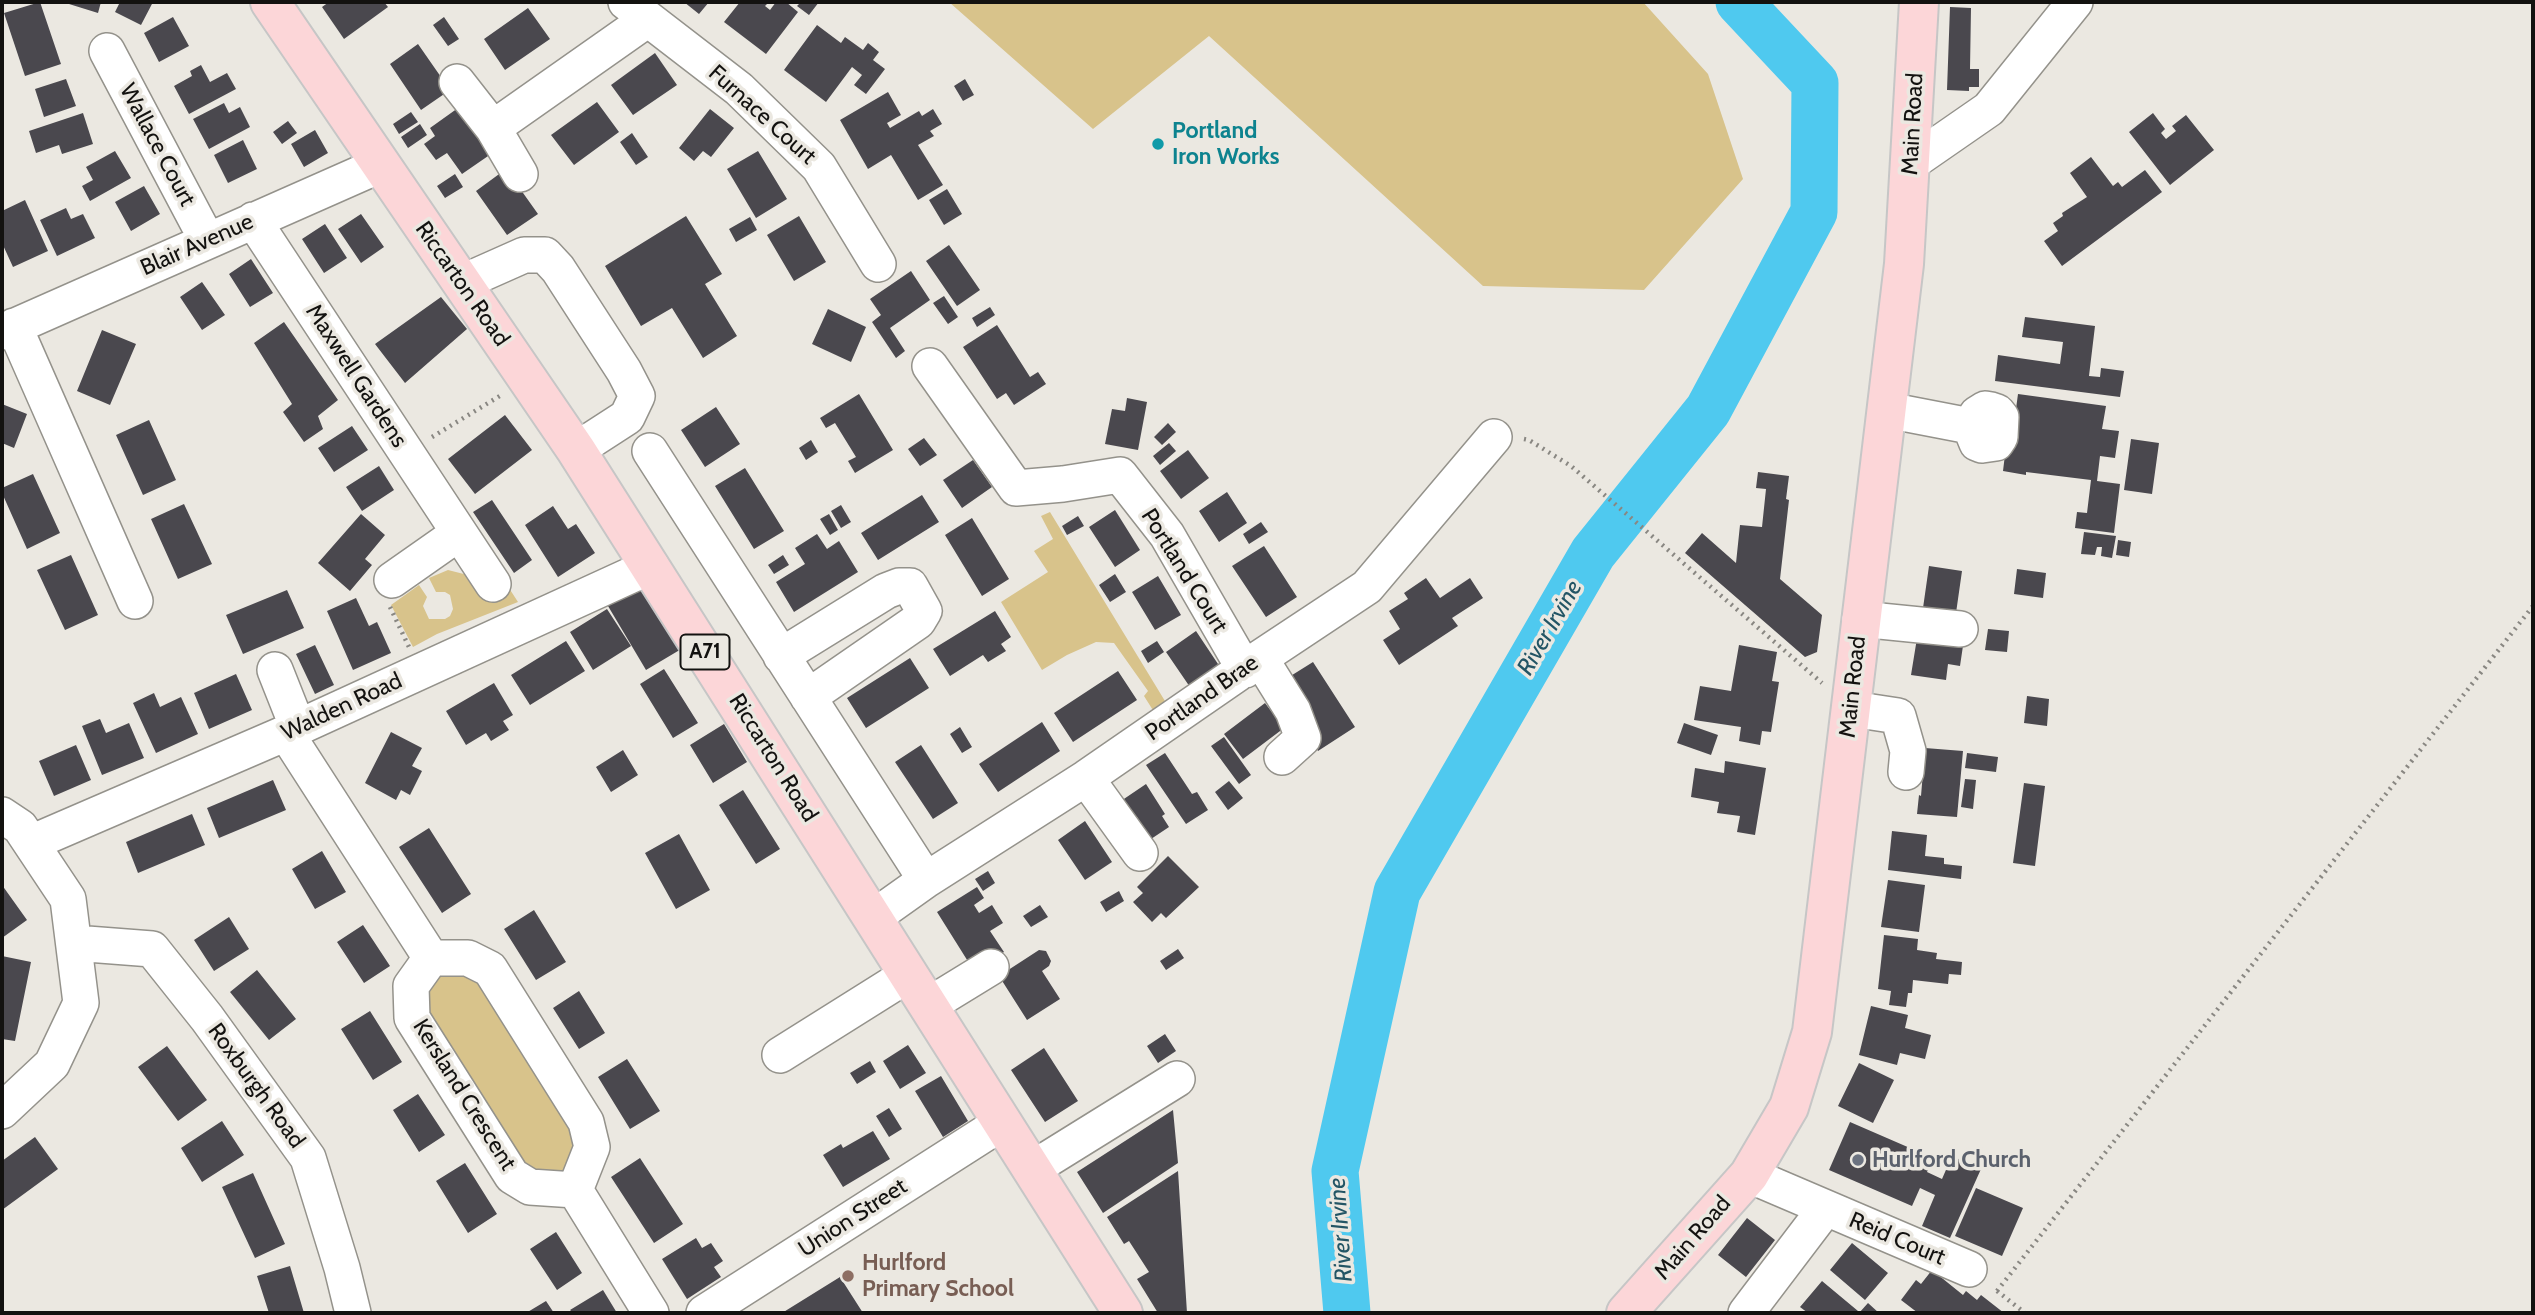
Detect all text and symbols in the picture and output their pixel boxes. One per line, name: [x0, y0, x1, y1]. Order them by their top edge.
street label: Furnace Court: [703, 60, 821, 170]
street label: Main Road: [1897, 72, 1929, 176]
street label: Wallace Court: [113, 79, 201, 211]
place label: Portland Iron Works: [1172, 117, 1279, 171]
marker: Portland Iron Works: [1150, 136, 1166, 152]
street label: Blair Avenue: [136, 208, 258, 282]
street label: Riccarton Road: [409, 216, 515, 352]
street label: Maxwell Gardens: [299, 299, 413, 453]
street label: Portland Court: [1135, 504, 1233, 638]
water label: River Irvine: [1511, 576, 1589, 680]
road number: A71: [680, 634, 730, 670]
street label: Main Road: [1834, 635, 1872, 739]
street label: Portland Brae: [1140, 649, 1264, 747]
street label: Walden Road: [277, 667, 407, 747]
street label: Riccarton Road: [723, 689, 823, 827]
street label: Kersland Crescent: [407, 1014, 521, 1176]
street label: Roxburgh Road: [201, 1018, 311, 1154]
place label: Hurlford Church: [1872, 1146, 2031, 1174]
marker: Hurlford Church: [1850, 1152, 1866, 1168]
street label: Union Street: [794, 1173, 912, 1263]
water label: River Irvine: [1323, 1177, 1359, 1283]
street label: Main Road: [1649, 1190, 1737, 1286]
street label: Reid Court: [1845, 1206, 1949, 1272]
place label: Hurlford Primary School: [862, 1249, 1014, 1303]
marker: Hurlford Primary School: [840, 1268, 856, 1284]

